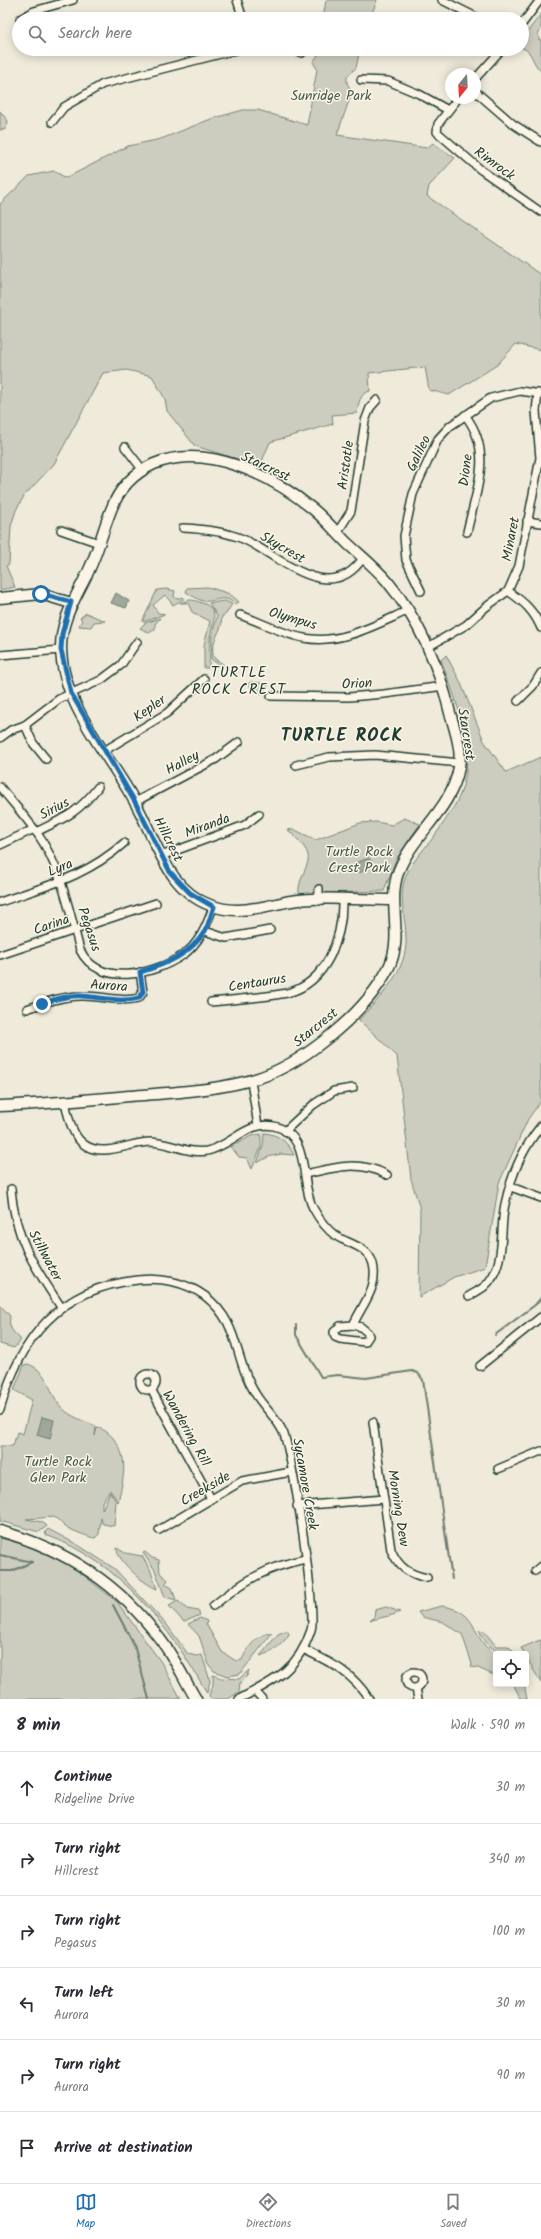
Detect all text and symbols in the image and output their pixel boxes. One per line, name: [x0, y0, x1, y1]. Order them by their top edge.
search box: [12, 12, 529, 56]
text: Search here: [58, 22, 132, 46]
icon: search: [26, 23, 48, 45]
north arrow: [445, 68, 481, 104]
park label: Sunridge Park: [291, 85, 372, 107]
street label: Rimrock: [469, 141, 520, 187]
street label: Galileo: [401, 432, 437, 475]
street label: Aristotle: [332, 438, 360, 491]
street label: Starcrest: [237, 446, 295, 488]
street label: Dione: [453, 452, 479, 488]
street label: Minaret: [496, 515, 526, 563]
street label: Skycrest: [256, 526, 310, 570]
route start: [32, 585, 50, 603]
street label: Olympus: [266, 602, 319, 636]
district label: TURTLE ROCK CREST: [192, 661, 287, 702]
street label: Orion: [341, 672, 373, 696]
street label: Kepler: [129, 689, 172, 728]
street label: Starcrest: [451, 706, 481, 762]
district label: TURTLE ROCK: [281, 722, 403, 751]
street label: Halley: [162, 745, 204, 781]
street label: Sirius: [35, 792, 74, 826]
street label: Miranda: [182, 808, 233, 844]
street label: Hillcrest: [147, 813, 189, 866]
park label: Turtle Rock Crest Park: [326, 841, 393, 879]
street label: Lyra: [44, 853, 76, 883]
street label: Pegasus: [71, 904, 107, 955]
street label: Carina: [30, 909, 72, 941]
street label: Centaurus: [227, 968, 288, 998]
street label: Aurora: [89, 974, 128, 998]
route end: [33, 995, 51, 1013]
street label: Starcrest: [288, 1002, 343, 1053]
street label: Stillwater: [22, 1226, 68, 1286]
street label: Wandering Rill: [156, 1386, 216, 1471]
street label: Sycamore Creek: [286, 1436, 324, 1532]
park label: Turtle Rock Glen Park: [25, 1451, 92, 1489]
street label: Creekside: [176, 1465, 235, 1512]
street label: Morning Dew: [381, 1468, 415, 1549]
map controls: [493, 1651, 529, 1687]
button: locate: [493, 1651, 529, 1687]
text: 8 min: [16, 1712, 60, 1739]
text: Walk · 590 m: [451, 1715, 525, 1736]
text: Continue: [54, 1765, 112, 1789]
icon: ahead: [16, 1777, 38, 1799]
text: 30 m: [496, 1777, 525, 1798]
text: Ridgeline Drive: [54, 1789, 135, 1810]
text: Turn right: [54, 1837, 121, 1861]
icon: right: [16, 1849, 38, 1871]
text: 340 m: [488, 1849, 525, 1870]
text: Hillcrest: [54, 1861, 99, 1882]
text: Turn right: [54, 1909, 121, 1933]
icon: right: [16, 1921, 38, 1943]
text: 100 m: [492, 1921, 525, 1942]
text: Pegasus: [54, 1933, 97, 1954]
text: Turn left: [54, 1981, 114, 2005]
icon: left: [16, 1993, 38, 2015]
text: 30 m: [496, 1993, 525, 2014]
text: Aurora: [54, 2005, 89, 2026]
text: Turn right: [54, 2053, 121, 2077]
icon: right: [16, 2065, 38, 2087]
text: 90 m: [497, 2065, 525, 2086]
text: Aurora: [54, 2077, 89, 2098]
text: Arrive at destination: [54, 2136, 193, 2160]
icon: arrive: [16, 2137, 38, 2159]
tab: Map: [75, 2191, 97, 2233]
tab: Directions: [246, 2191, 291, 2233]
tab: Saved: [440, 2191, 466, 2233]

